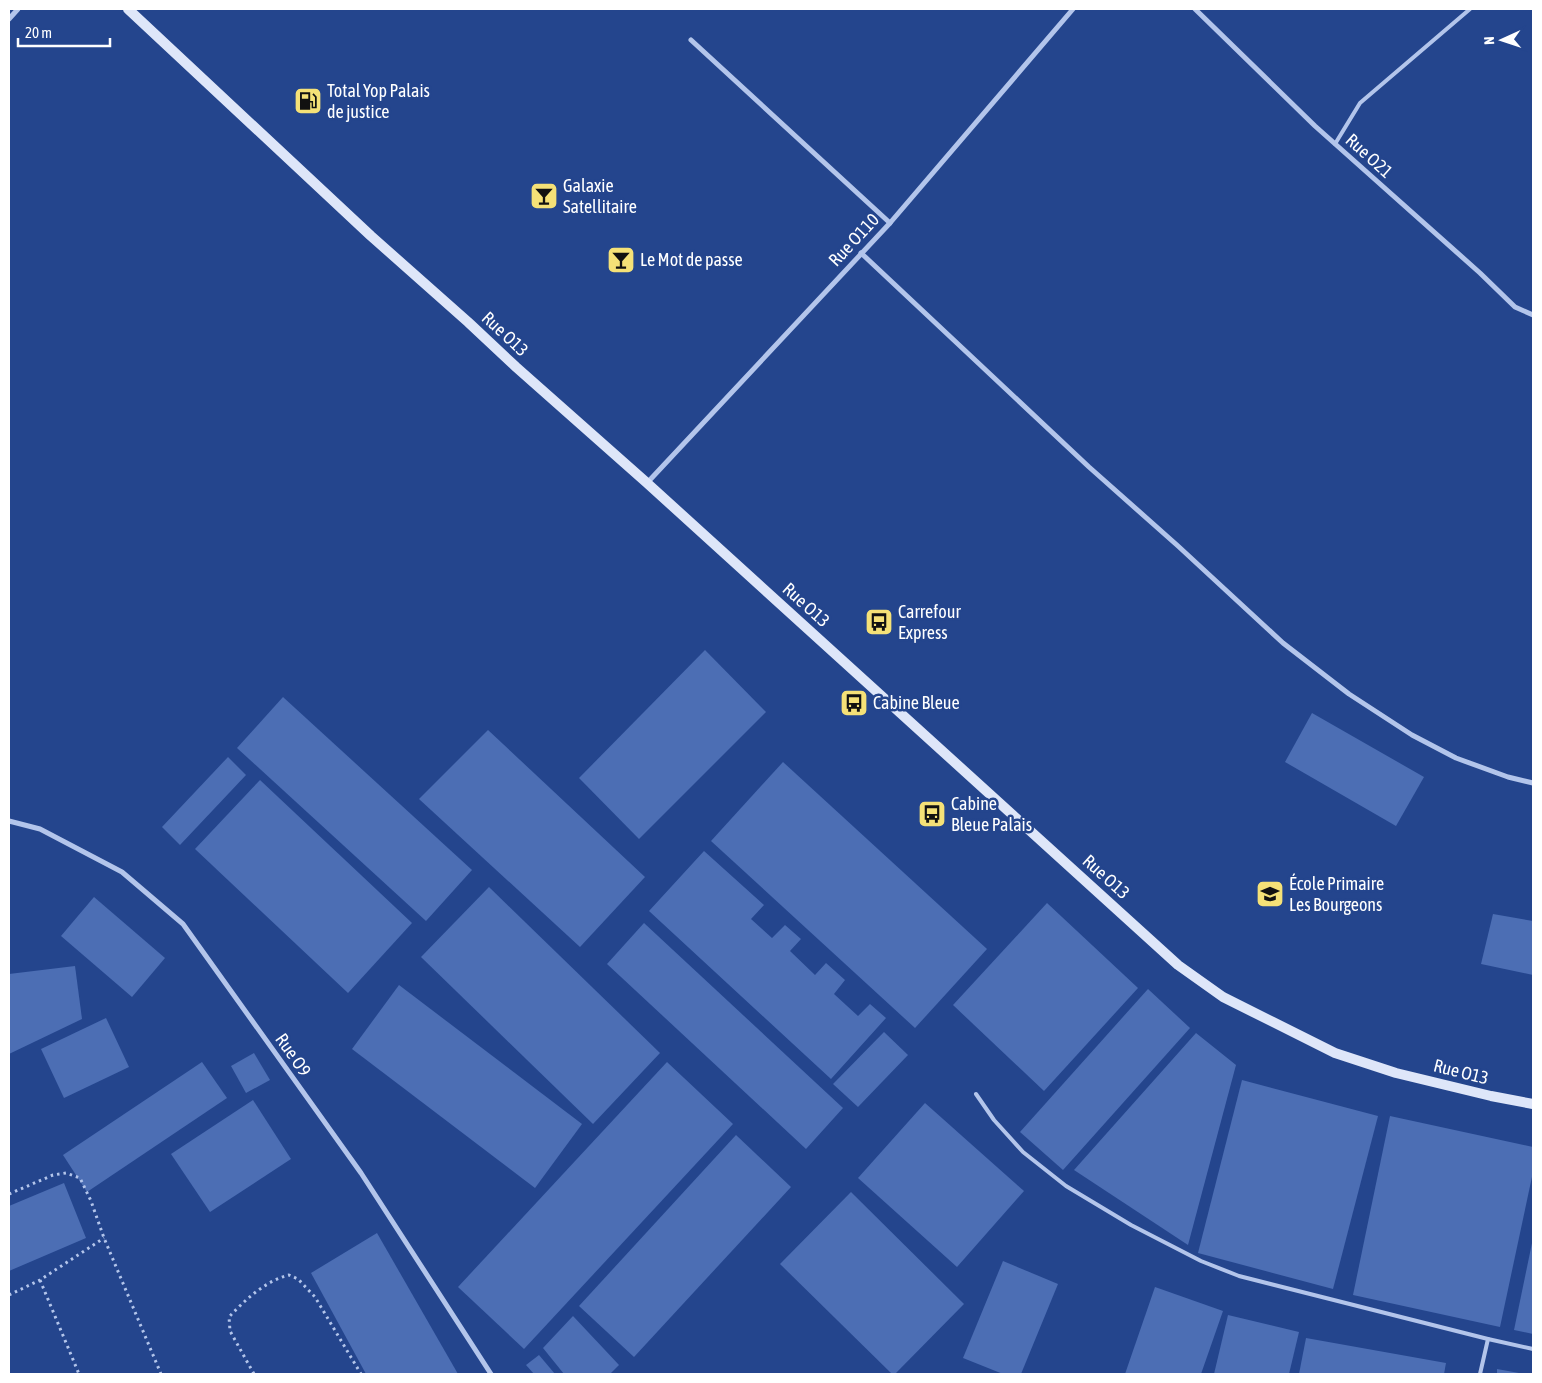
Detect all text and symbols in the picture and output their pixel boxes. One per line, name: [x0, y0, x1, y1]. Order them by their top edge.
scale bar: [18, 15, 110, 47]
north arrow: [1477, 15, 1527, 65]
text: 20 m: [25, 24, 52, 41]
text: N: [1481, 36, 1497, 45]
place label: Total Yop Palais de justice: [327, 80, 430, 122]
fuel station icon: Total Yop Palais de justice: [293, 86, 323, 116]
street label: Rue O21: [1342, 129, 1397, 182]
place label: Galaxie Satellitaire: [563, 175, 637, 217]
bar icon: Galaxie Satellitaire: [529, 181, 559, 211]
street label: Rue O110: [824, 209, 883, 270]
bar icon: Le Mot de passe: [606, 245, 636, 275]
place label: Le Mot de passe: [640, 249, 743, 270]
street label: Rue O13: [478, 307, 533, 360]
street label: Rue O13: [779, 578, 834, 631]
place label: Carrefour Express: [898, 601, 961, 643]
bus stop icon: Carrefour Express: [864, 607, 894, 637]
bus stop icon: Cabine Bleue: [839, 688, 869, 718]
place label: Cabine Bleue: [873, 692, 960, 713]
place label: Cabine Bleue Palais: [951, 793, 1032, 835]
bus stop icon: Cabine Bleue Palais: [917, 799, 947, 829]
street label: Rue O13: [1079, 850, 1134, 903]
place label: École Primaire Les Bourgeons: [1289, 873, 1384, 915]
school or university icon: École Primaire Les Bourgeons: [1255, 879, 1285, 909]
street label: Rue O9: [271, 1029, 316, 1080]
street label: Rue O13: [1432, 1055, 1491, 1088]

